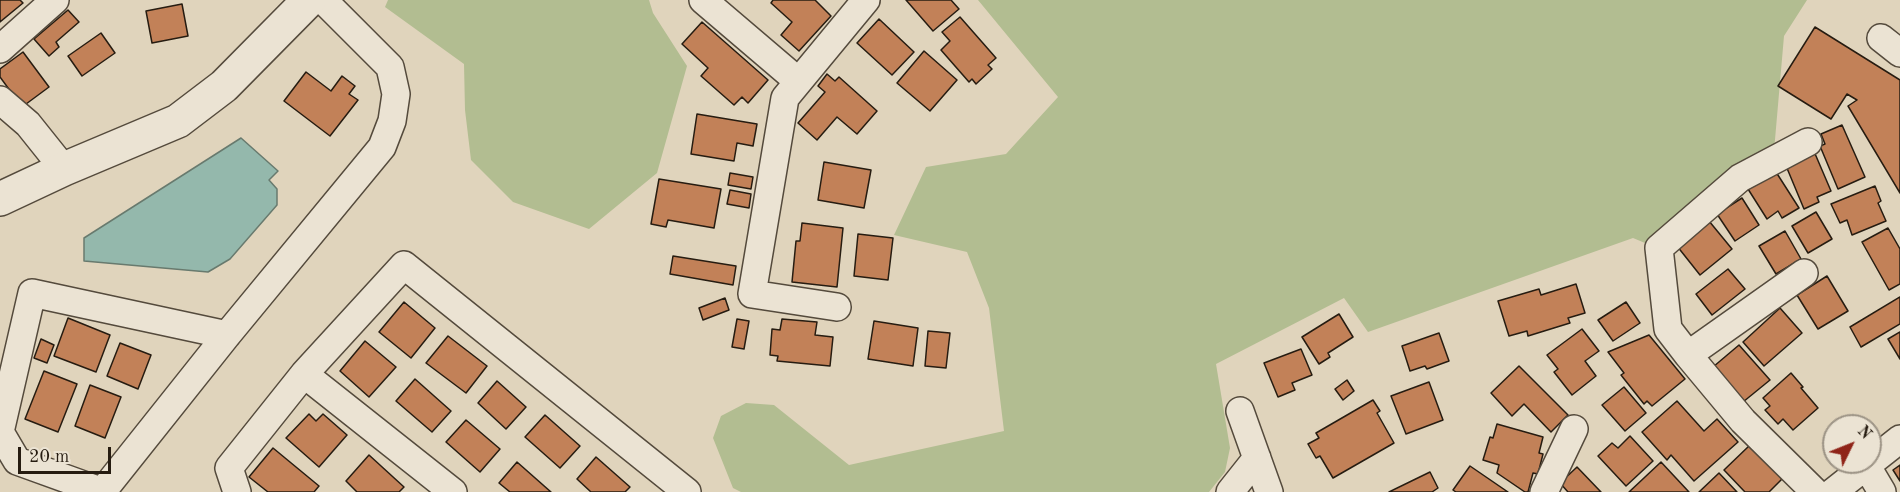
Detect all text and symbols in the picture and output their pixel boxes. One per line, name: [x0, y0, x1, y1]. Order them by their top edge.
north arrow: [1822, 414, 1882, 474]
text: N: [1854, 423, 1874, 443]
scale bar: [21, 435, 114, 473]
text: 20 m: [29, 448, 69, 466]

